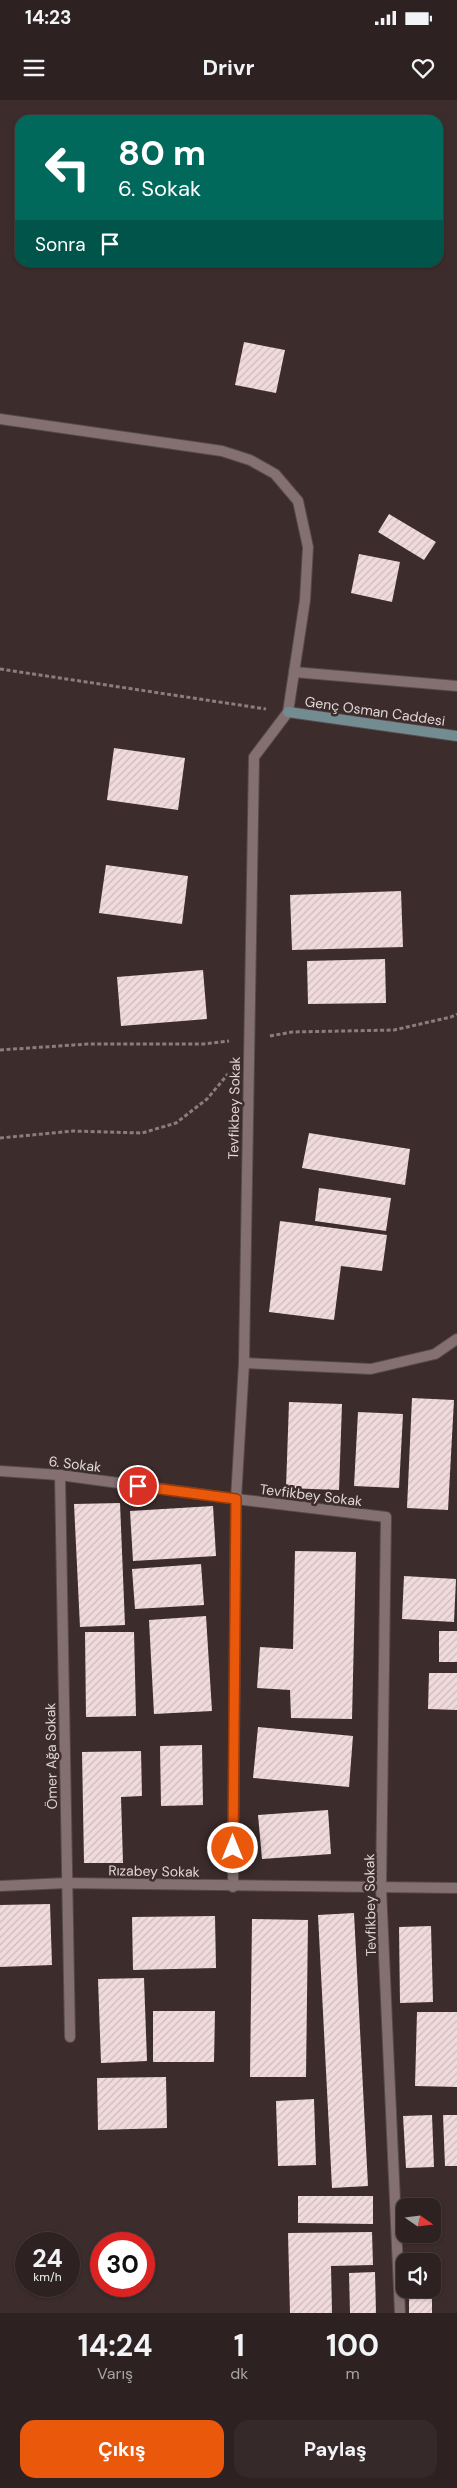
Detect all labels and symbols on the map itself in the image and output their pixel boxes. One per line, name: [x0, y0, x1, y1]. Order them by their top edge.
street label: Genç Osman Caddesi: [304, 692, 446, 730]
street label: Tevfikbey Sokak: [224, 1056, 244, 1160]
street label: 6. Sokak: [48, 1452, 102, 1476]
pin: [117, 1465, 159, 1507]
street label: Tevfikbey Sokak: [259, 1480, 363, 1510]
street label: Ömer Ağa Sokak: [41, 1702, 61, 1810]
position arrow: [206, 1821, 258, 1873]
street label: Tevfikbey Sokak: [360, 1853, 380, 1957]
street label: Rızabey Sokak: [108, 1861, 200, 1881]
north arrow: [396, 2198, 441, 2242]
speed limit sign: 30: [90, 2232, 155, 2297]

